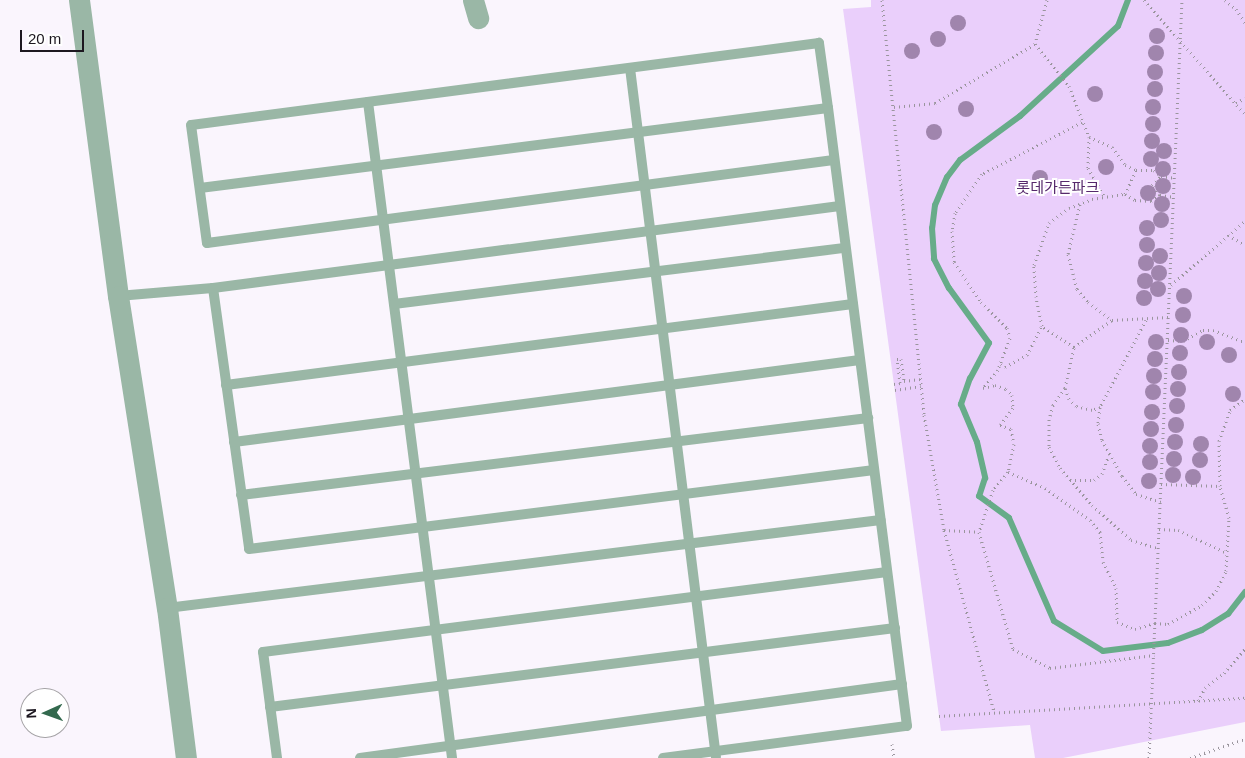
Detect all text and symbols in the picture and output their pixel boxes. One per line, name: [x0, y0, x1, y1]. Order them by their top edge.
scale bar: [22, 20, 86, 52]
text: 20 m: [28, 30, 61, 47]
park label: 롯데가든파크: [1017, 179, 1099, 197]
north arrow: [20, 688, 70, 738]
text: N: [23, 708, 39, 719]

